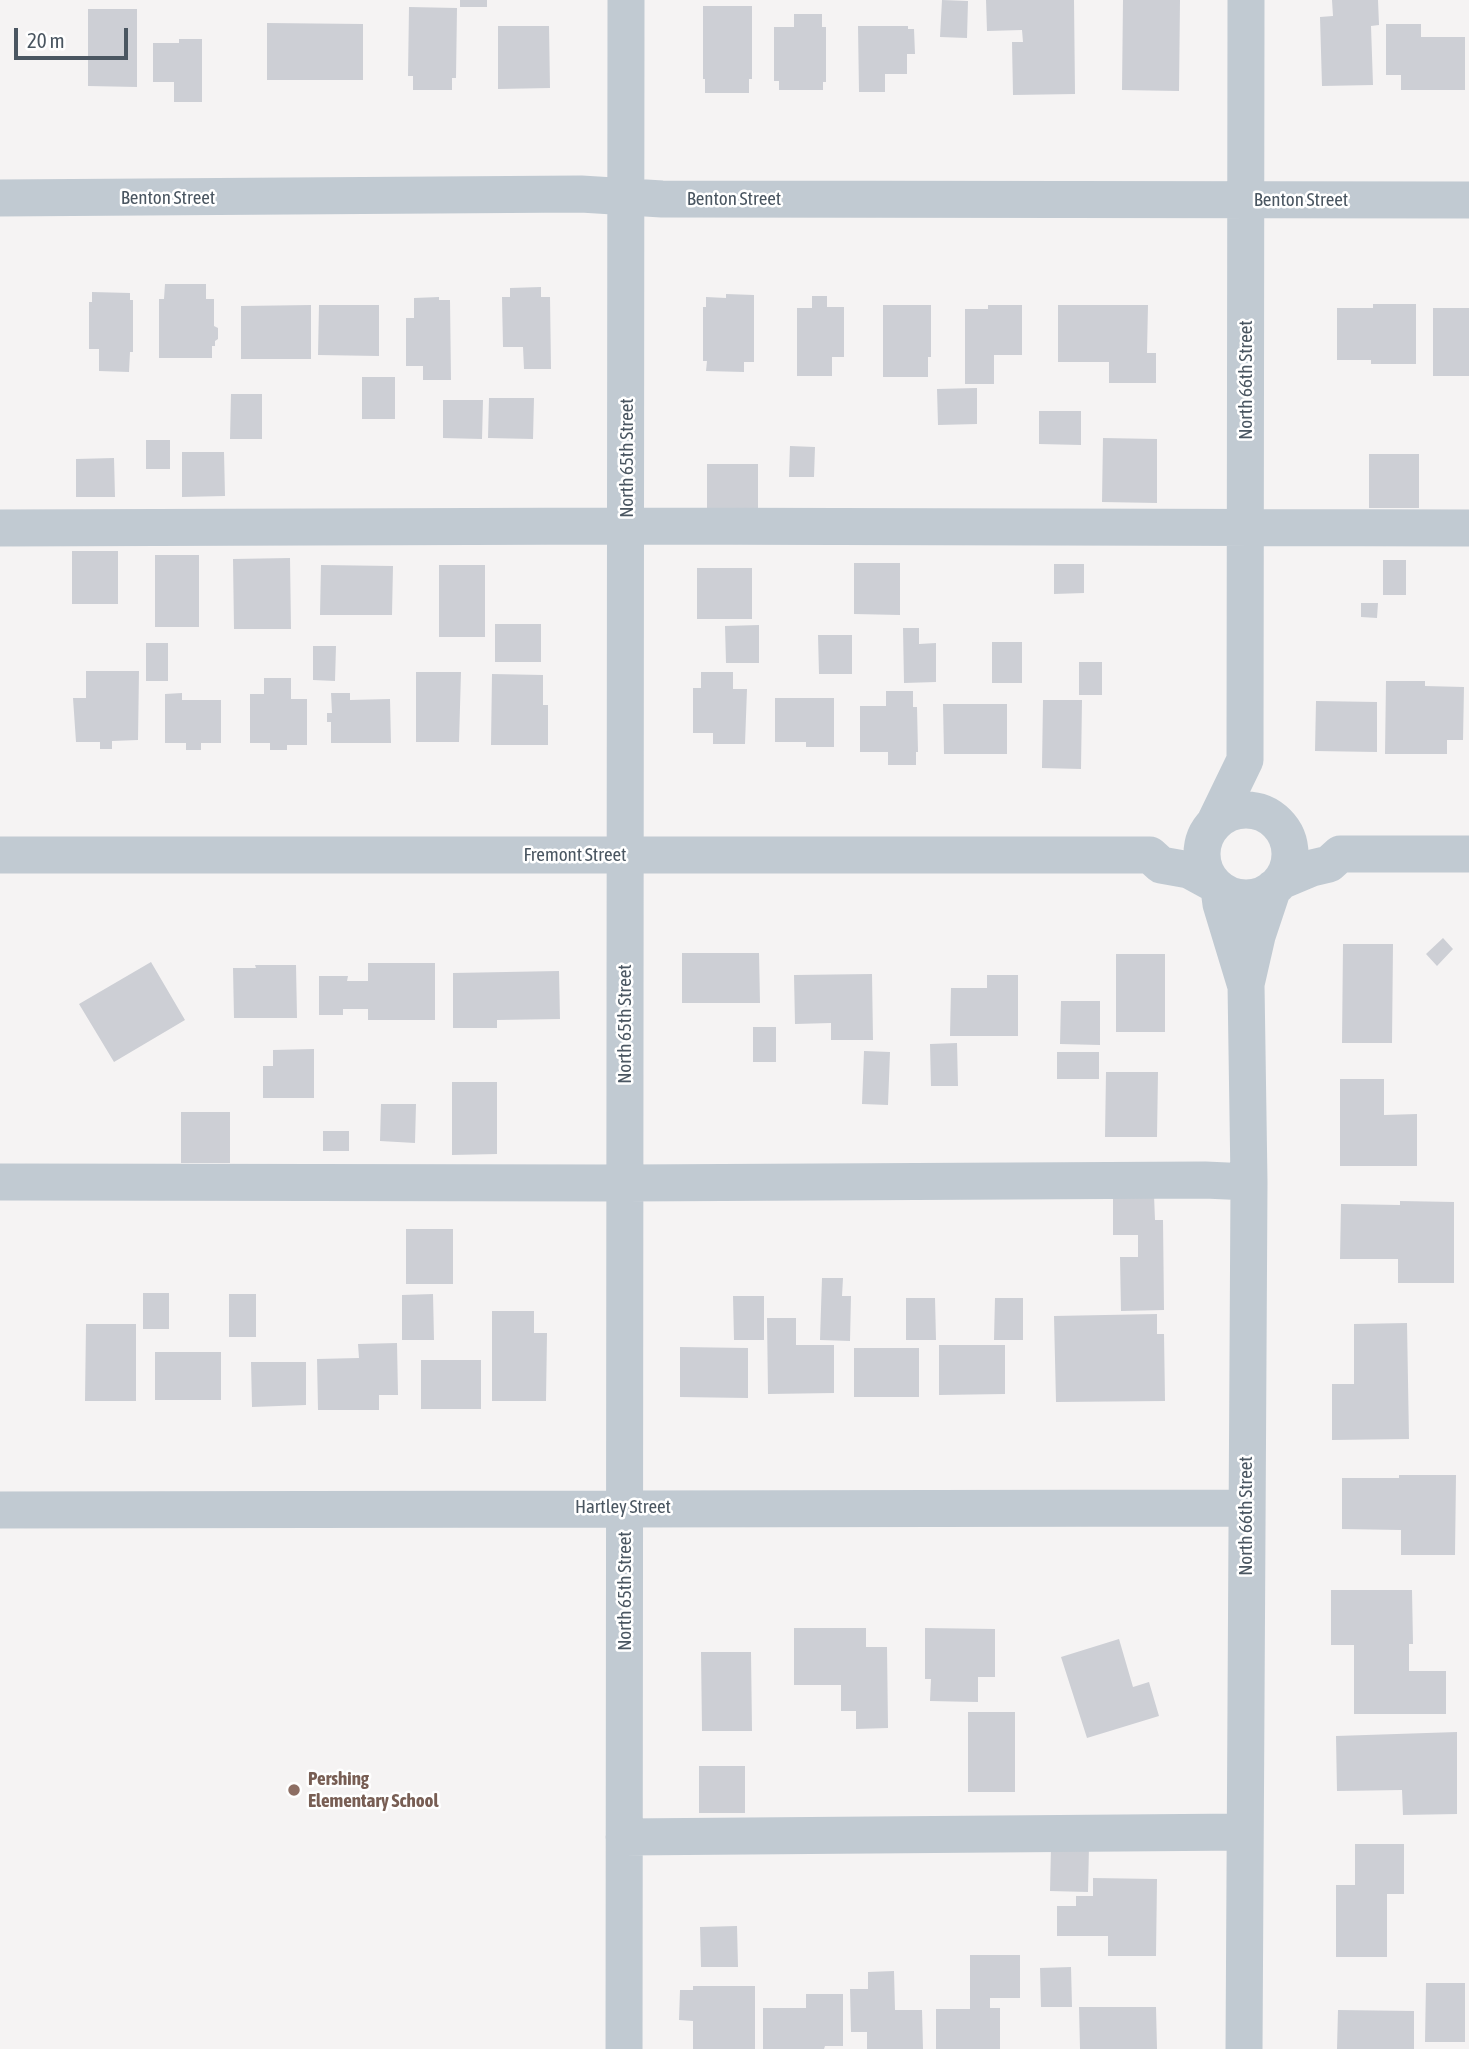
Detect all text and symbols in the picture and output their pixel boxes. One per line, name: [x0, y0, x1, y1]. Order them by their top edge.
scale bar: [18, 14, 131, 58]
text: 20 m: [27, 28, 65, 52]
street label: Benton Street: [121, 187, 215, 209]
street label: Benton Street: [687, 188, 781, 210]
street label: Benton Street: [1254, 189, 1348, 211]
street label: North 66th Street: [1235, 320, 1257, 440]
street label: North 65th Street: [616, 398, 638, 518]
street label: Fremont Street: [523, 844, 627, 866]
street label: North 65th Street: [614, 964, 636, 1084]
street label: North 66th Street: [1235, 1456, 1257, 1576]
street label: Hartley Street: [575, 1496, 671, 1518]
street label: North 65th Street: [614, 1531, 636, 1651]
place label: Pershing Elementary School: [308, 1768, 439, 1812]
marker: Pershing Elementary School: [286, 1782, 302, 1798]

